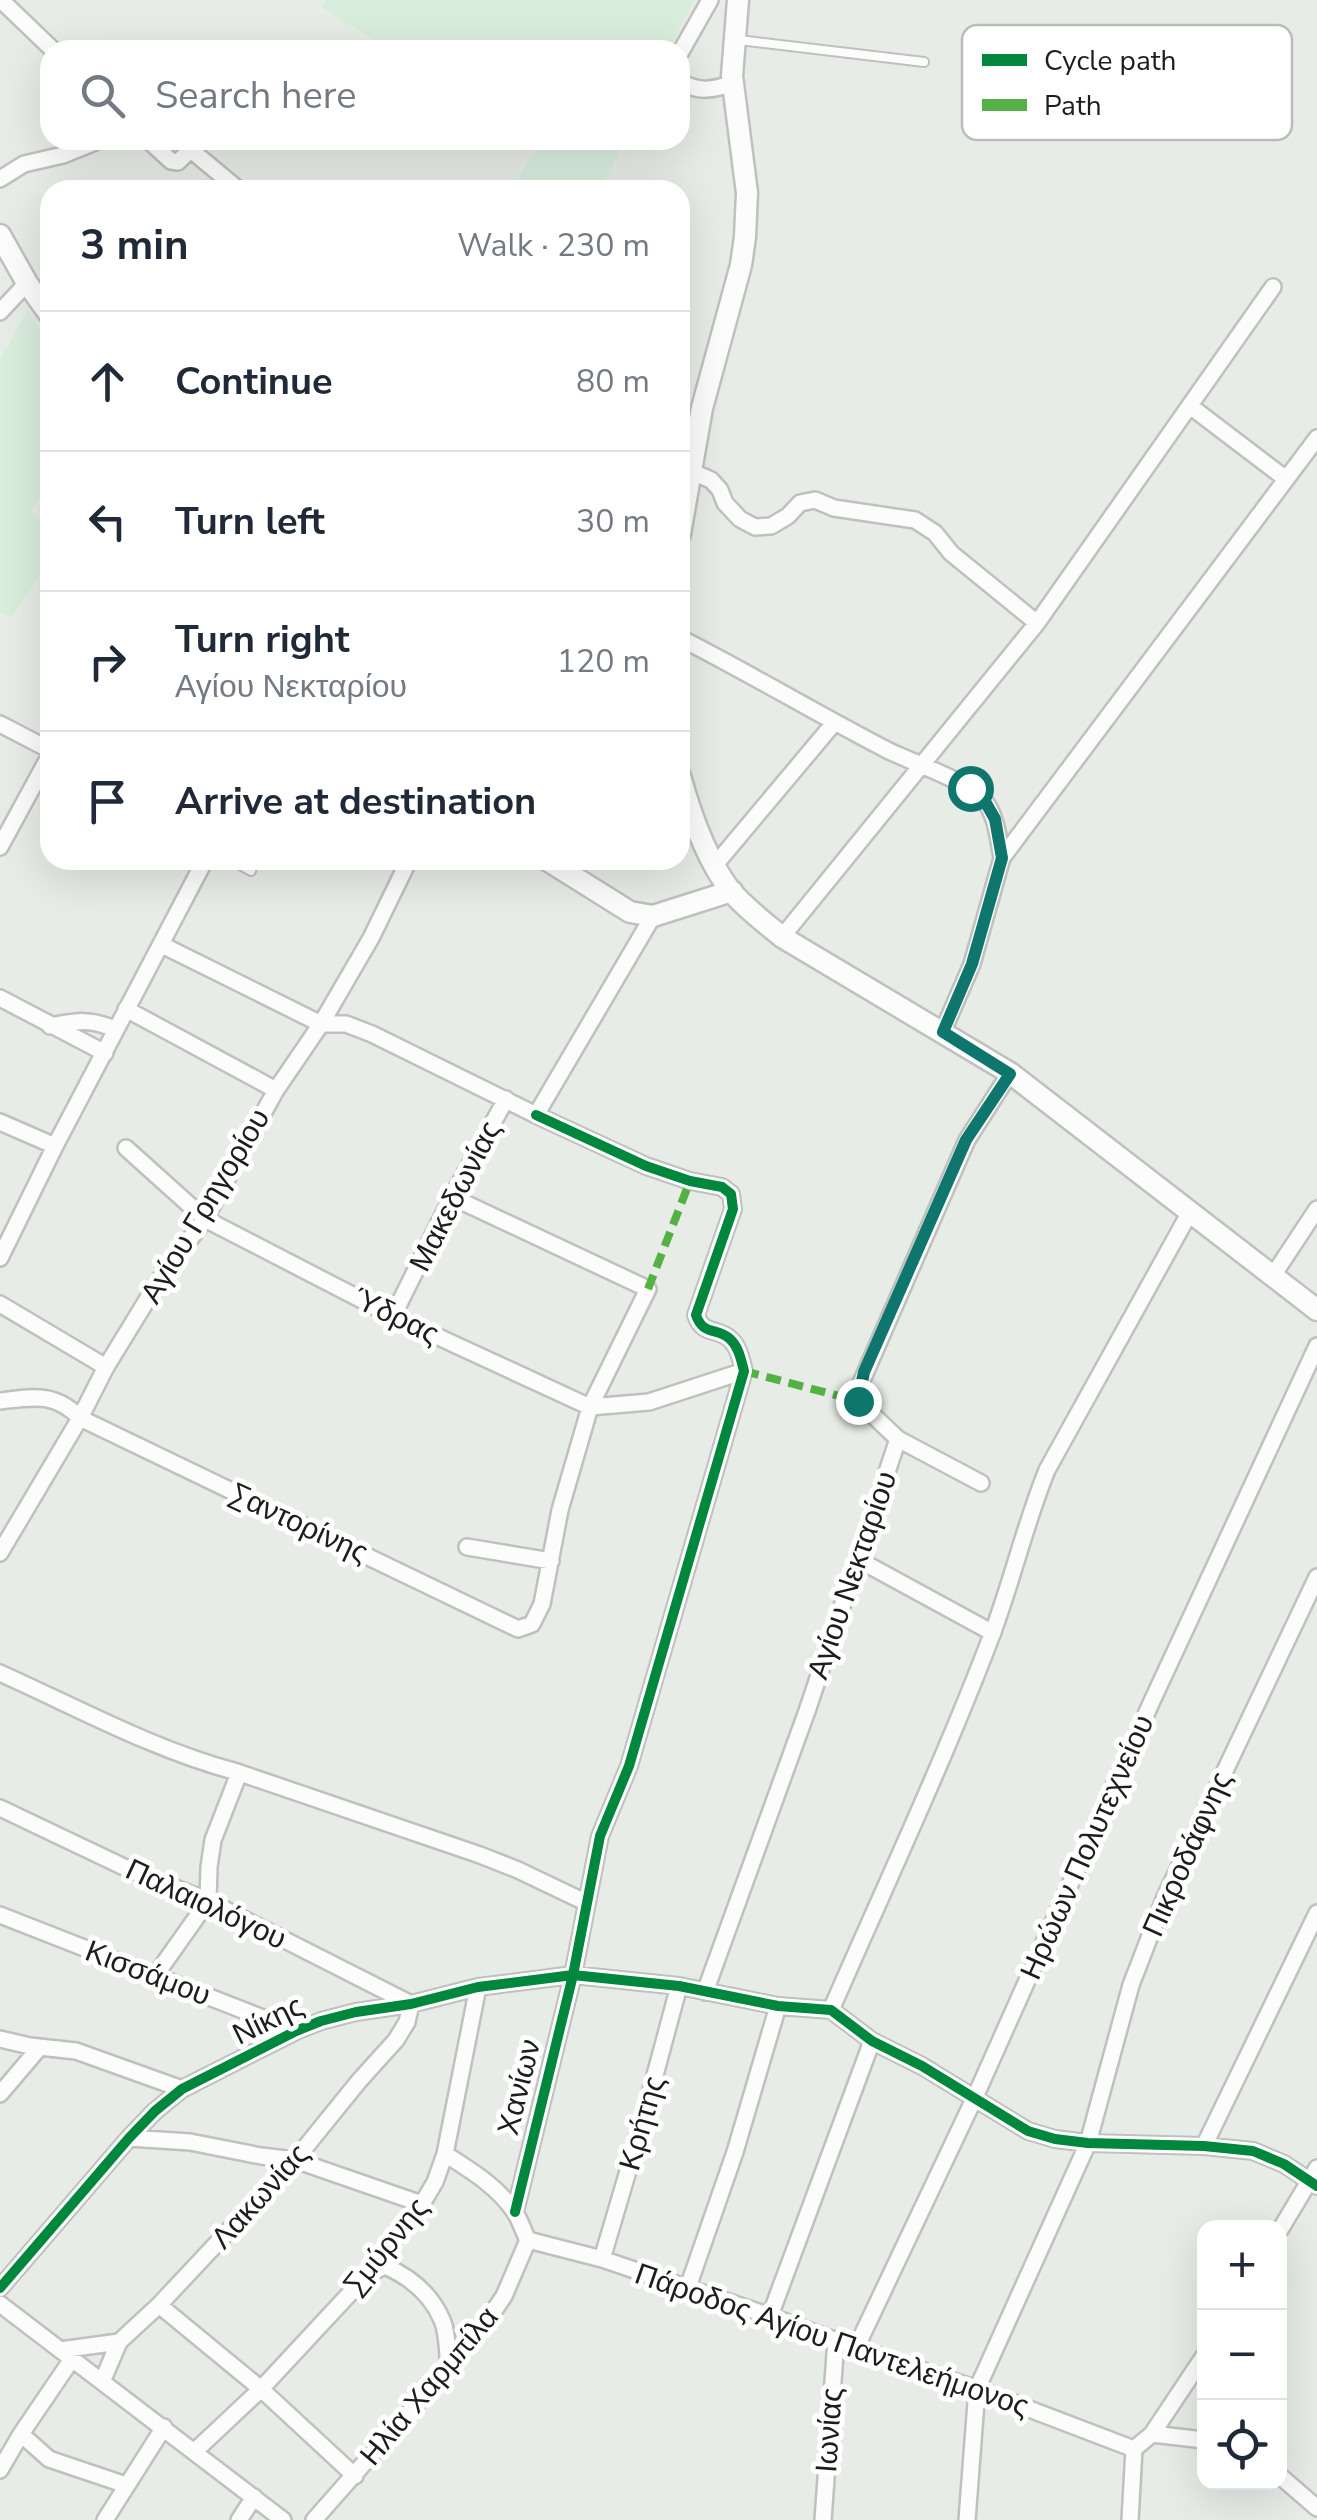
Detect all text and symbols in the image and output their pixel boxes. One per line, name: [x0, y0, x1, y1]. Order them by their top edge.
legend: [962, 25, 1292, 140]
search box: [40, 40, 690, 150]
text: Cycle path: [1044, 42, 1176, 80]
icon: search: [75, 68, 130, 123]
text: Search here: [155, 70, 356, 121]
text: Path: [1044, 87, 1102, 125]
text: 3 min: [80, 217, 189, 274]
text: Walk · 230 m: [457, 224, 650, 267]
icon: ahead: [80, 354, 135, 409]
text: Continue: [175, 356, 333, 407]
text: 80 m: [576, 360, 650, 403]
icon: left: [80, 494, 135, 549]
text: Turn left: [175, 496, 325, 547]
text: 30 m: [576, 500, 650, 543]
text: Turn right: [175, 614, 350, 665]
icon: right: [80, 634, 135, 689]
text: 120 m: [557, 640, 650, 683]
text: Αγίου Νεκταρίου: [175, 665, 407, 708]
route start: [948, 766, 994, 812]
icon: arrive: [80, 774, 135, 829]
text: Arrive at destination: [175, 776, 536, 827]
street label: Αγίου Γρηγορίου: [131, 1101, 280, 1311]
street label: Μακεδωνίας: [400, 1114, 511, 1279]
street label: Ύδρας: [346, 1278, 446, 1355]
route end: [836, 1379, 882, 1425]
street label: Αγίου Νεκταρίου: [798, 1466, 907, 1685]
street label: Σαντορίνης: [223, 1474, 375, 1573]
street label: Ηρώων Πολυτεχνείου: [1011, 1708, 1164, 1986]
street label: Πικροδάφνης: [1133, 1765, 1242, 1943]
street label: Παλαιολόγου: [119, 1849, 293, 1960]
street label: Κισσάμου: [79, 1931, 216, 2016]
street label: Νίκης: [226, 1986, 311, 2055]
street label: Χανίων: [488, 2035, 551, 2139]
street label: Κρήτης: [609, 2071, 676, 2175]
street label: Λακωνίας: [202, 2135, 319, 2258]
street label: Σμύρνης: [334, 2189, 438, 2304]
map controls: [1197, 2220, 1287, 2490]
button: +: [1197, 2220, 1287, 2310]
street label: Πάροδος Αγίου Παντελεήμονος: [629, 2254, 1034, 2427]
street label: Ηλία Χαρμπίλα: [351, 2298, 508, 2474]
button: −: [1197, 2310, 1287, 2400]
street label: Ιωνίας: [806, 2386, 853, 2474]
button: locate: [1197, 2400, 1287, 2490]

